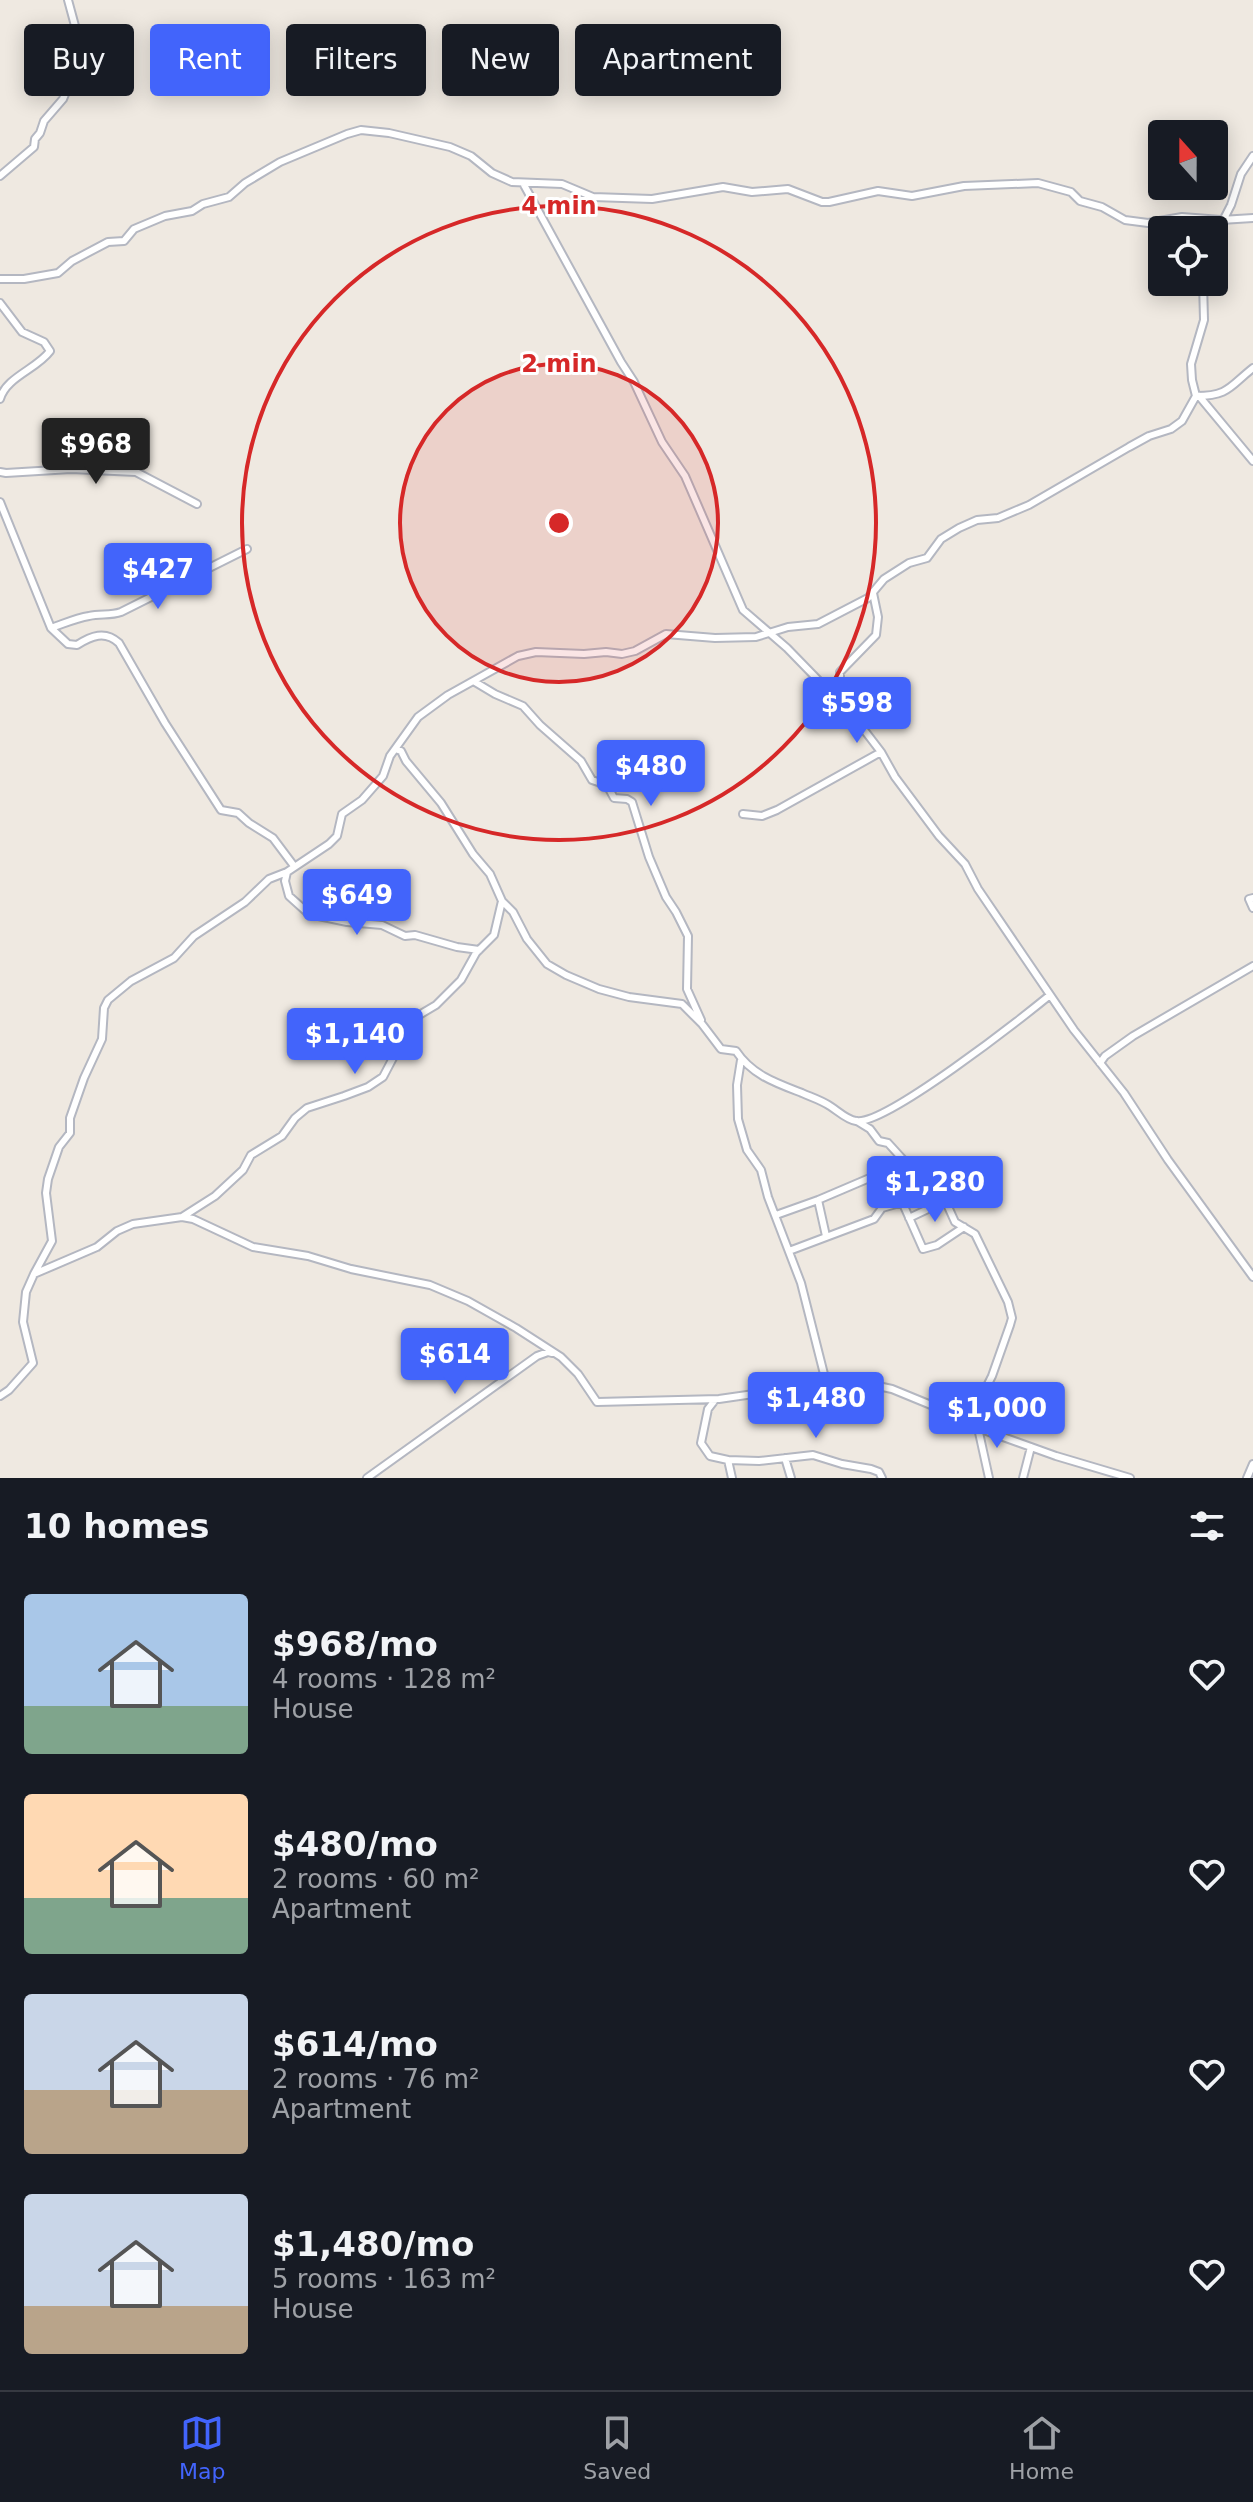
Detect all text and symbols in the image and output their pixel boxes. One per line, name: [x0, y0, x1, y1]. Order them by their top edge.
chip: Buy: [24, 24, 134, 96]
chip: Rent: [150, 24, 270, 96]
chip: Filters: [286, 24, 426, 96]
chip: New: [442, 24, 559, 96]
chip: Apartment: [575, 24, 781, 96]
north arrow: [1148, 120, 1228, 200]
map controls: [1148, 120, 1228, 296]
text: 4 min: [521, 192, 597, 220]
button: locate: [1148, 216, 1228, 296]
text: 2 min: [521, 350, 597, 378]
pin: $968: [49, 418, 143, 486]
text: $968: [60, 429, 132, 459]
centre of rings: [545, 509, 573, 537]
pin: $427: [111, 543, 205, 611]
text: $427: [122, 554, 194, 584]
pin: $598: [810, 677, 904, 745]
text: $598: [821, 688, 893, 718]
pin: $480: [604, 740, 698, 808]
text: $480: [615, 751, 687, 781]
pin: $649: [310, 869, 404, 937]
text: $649: [321, 880, 393, 910]
pin: $1,140: [290, 1008, 420, 1076]
text: $1,140: [305, 1019, 405, 1049]
pin: $1,280: [870, 1156, 1000, 1224]
text: $1,280: [885, 1167, 985, 1197]
pin: $614: [408, 1328, 502, 1396]
text: $614: [419, 1339, 491, 1369]
pin: $1,480: [751, 1372, 881, 1440]
pin: $1,000: [932, 1382, 1062, 1450]
text: $1,480: [766, 1383, 866, 1413]
text: $1,000: [947, 1393, 1047, 1423]
icon: filters: [1185, 1504, 1229, 1548]
text: 10 homes: [24, 1506, 209, 1546]
text: $968/mo: [272, 1624, 438, 1664]
icon: home: [88, 1626, 184, 1722]
icon: heart: [1185, 1652, 1229, 1696]
text: 4 rooms · 128 m²: [272, 1664, 496, 1694]
text: House: [272, 1694, 353, 1724]
text: $480/mo: [272, 1824, 438, 1864]
icon: home: [88, 1826, 184, 1922]
icon: heart: [1185, 1852, 1229, 1896]
text: 2 rooms · 60 m²: [272, 1864, 480, 1894]
text: Apartment: [272, 1894, 411, 1924]
text: $614/mo: [272, 2024, 438, 2064]
icon: home: [88, 2026, 184, 2122]
icon: heart: [1185, 2052, 1229, 2096]
text: 2 rooms · 76 m²: [272, 2064, 480, 2094]
text: Apartment: [272, 2094, 411, 2124]
text: $1,480/mo: [272, 2224, 474, 2264]
icon: home: [88, 2226, 184, 2322]
icon: heart: [1185, 2252, 1229, 2296]
text: 5 rooms · 163 m²: [272, 2264, 496, 2294]
text: House: [272, 2294, 353, 2324]
tab: Map: [179, 2411, 225, 2484]
tab: Saved: [583, 2411, 651, 2484]
tab: Home: [1009, 2411, 1074, 2484]

